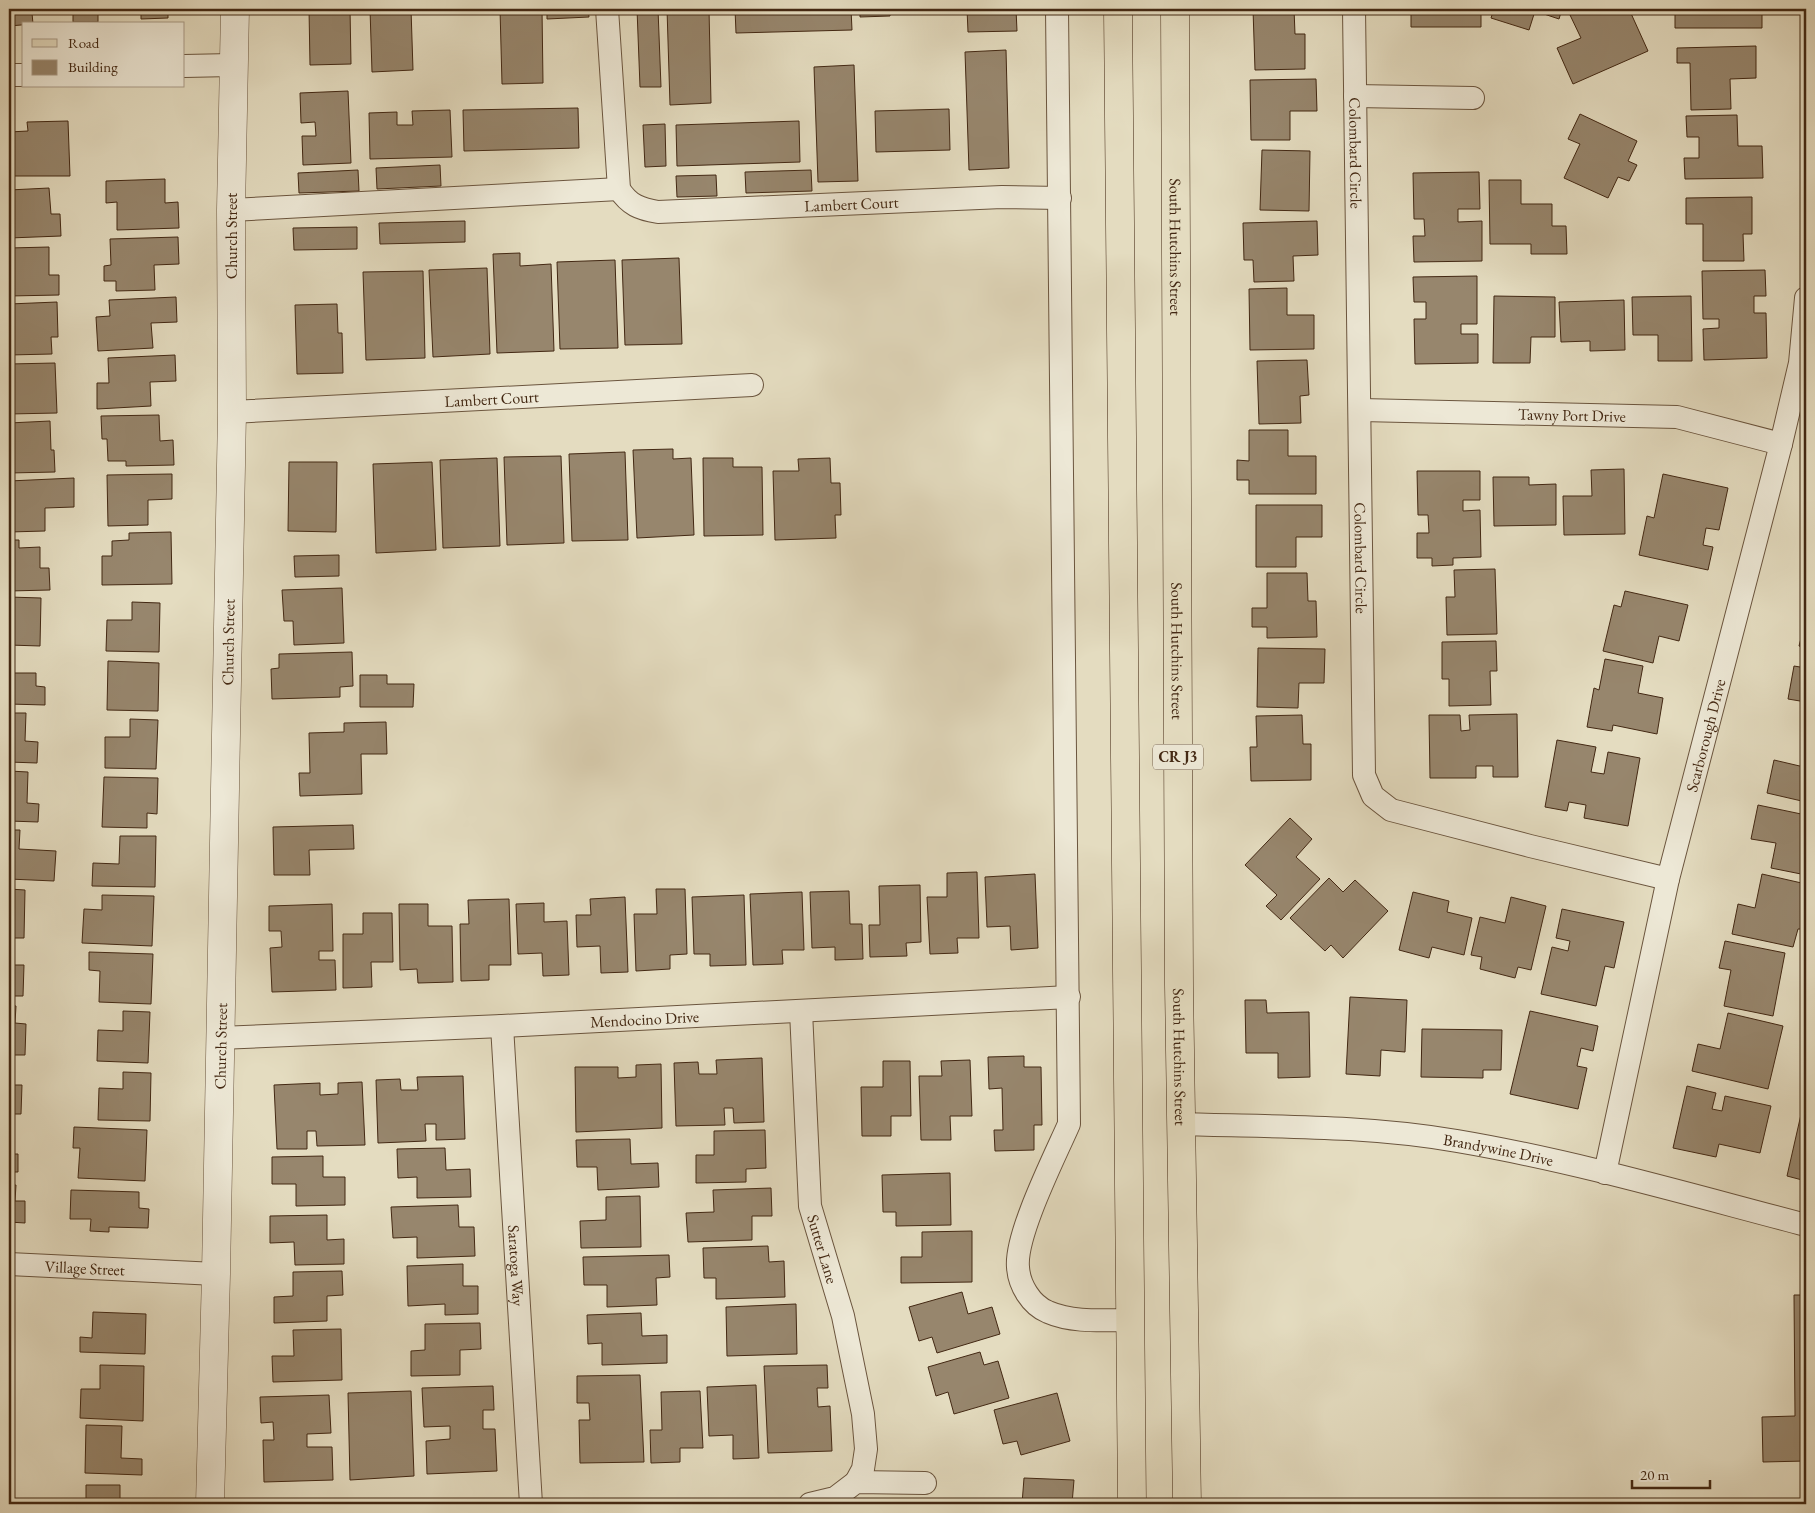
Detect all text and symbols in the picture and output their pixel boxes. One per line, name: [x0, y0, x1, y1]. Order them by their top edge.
legend: [22, 22, 185, 88]
text: Road: [68, 33, 100, 52]
text: Building: [68, 57, 118, 76]
street label: Colombard Circle: [1344, 97, 1367, 209]
street label: South Hutchins Street: [1165, 178, 1186, 316]
street label: Lambert Court: [804, 192, 899, 217]
street label: Church Street: [221, 193, 242, 279]
street label: Lambert Court: [444, 386, 539, 412]
street label: Tawny Port Drive: [1518, 403, 1626, 427]
street label: Colombard Circle: [1349, 502, 1372, 614]
street label: South Hutchins Street: [1166, 582, 1188, 720]
street label: Church Street: [217, 599, 240, 686]
street label: Scarborough Drive: [1681, 677, 1731, 794]
road number: CR J3: [1153, 744, 1203, 770]
street label: South Hutchins Street: [1168, 988, 1191, 1126]
street label: Church Street: [209, 1003, 232, 1090]
street label: Mendocino Drive: [590, 1006, 700, 1032]
street label: Brandywine Drive: [1442, 1129, 1555, 1171]
street label: Sutter Lane: [802, 1212, 843, 1286]
street label: Saratoga Way: [503, 1224, 529, 1308]
street label: Village Street: [44, 1256, 125, 1281]
scale bar: [1632, 1458, 1710, 1490]
text: 20 m: [1640, 1465, 1669, 1484]

